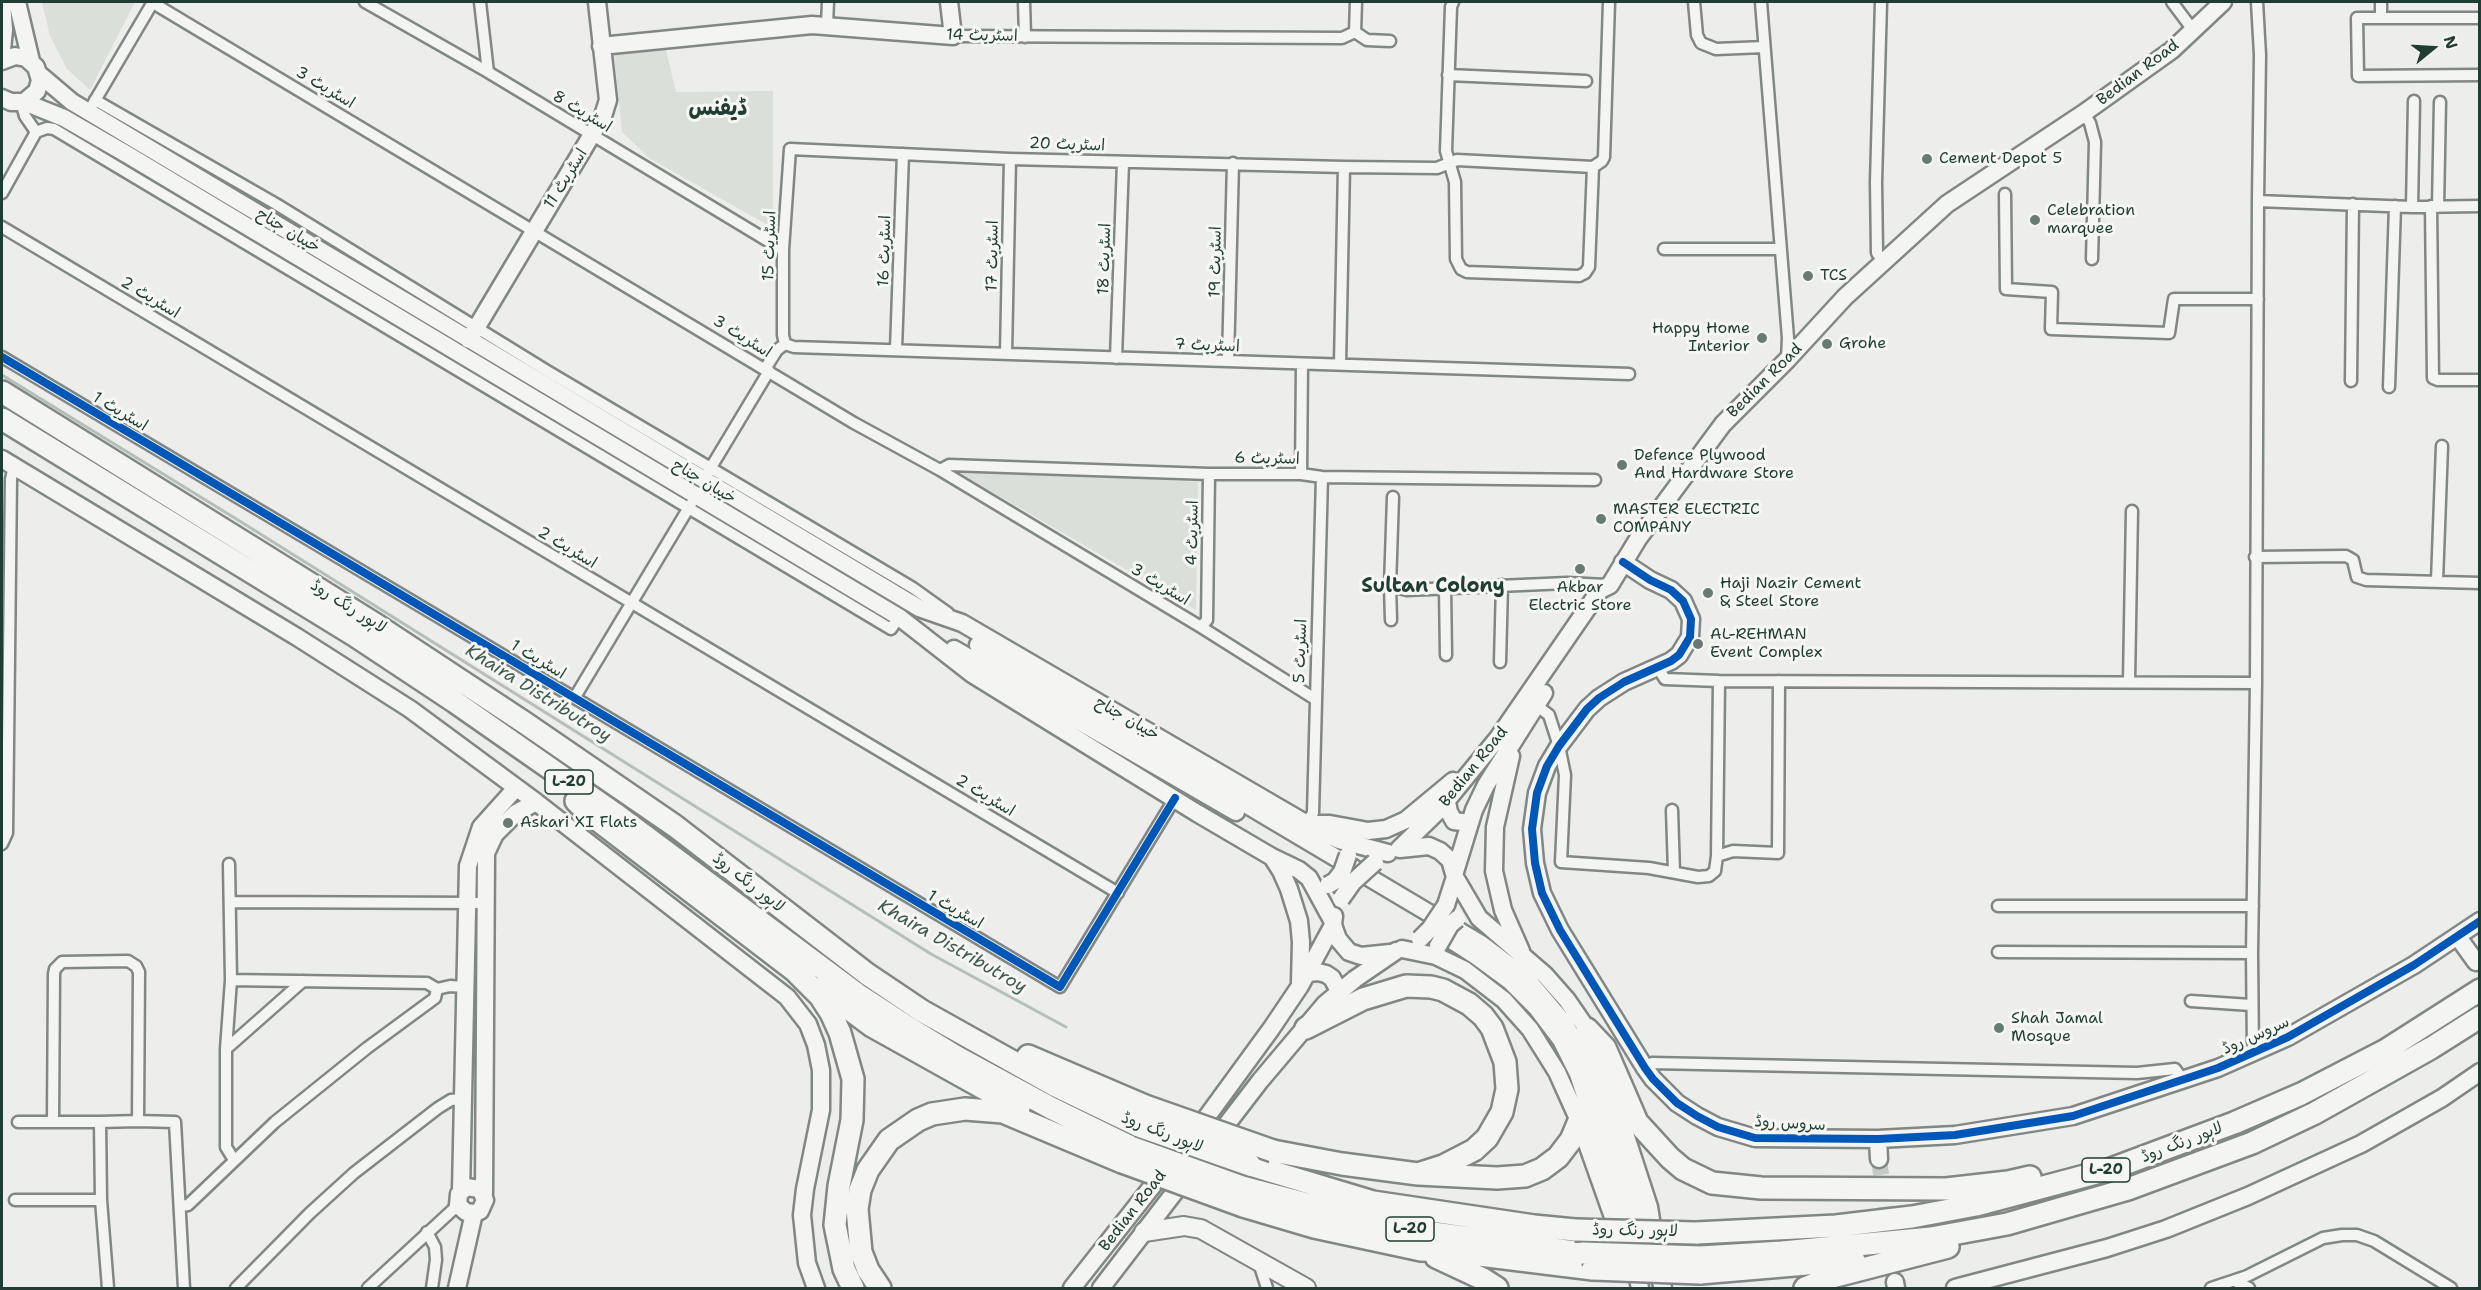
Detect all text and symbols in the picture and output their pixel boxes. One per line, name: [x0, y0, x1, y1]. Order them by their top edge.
north arrow: [2403, 18, 2463, 78]
street label: اسٹریٹ 14: [946, 26, 1018, 46]
text: N: [2439, 33, 2463, 52]
street label: Bedian Road: [2093, 36, 2183, 110]
street label: اسٹریٹ 3: [292, 63, 358, 113]
street label: اسٹریٹ 8: [549, 87, 615, 137]
district label: ڈیفنس: [688, 96, 748, 122]
street label: اسٹریٹ 20: [1029, 134, 1105, 156]
street label: اسٹریٹ 11: [540, 145, 592, 213]
place label: Cement Depot 5: [1939, 149, 2062, 169]
marker: Cement Depot 5: [1920, 152, 1934, 166]
place label: Celebration marquee: [2047, 201, 2135, 239]
street label: خیبان جناح: [253, 205, 323, 257]
street label: اسٹریٹ 15: [759, 210, 781, 282]
marker: Celebration marquee: [2028, 213, 2042, 227]
street label: اسٹریٹ 16: [874, 215, 896, 287]
street label: اسٹریٹ 17: [983, 220, 1003, 292]
street label: اسٹریٹ 18: [1094, 223, 1116, 295]
street label: اسٹریٹ 19: [1206, 226, 1226, 298]
place label: TCS: [1820, 266, 1847, 286]
marker: TCS: [1801, 269, 1815, 283]
street label: اسٹریٹ 2: [117, 273, 183, 323]
street label: اسٹریٹ 3: [709, 312, 775, 362]
place label: Happy Home Interior: [1652, 319, 1750, 357]
marker: Happy Home Interior: [1755, 331, 1769, 345]
place label: Grohe: [1839, 334, 1886, 354]
street label: اسٹریٹ 7: [1174, 335, 1240, 357]
marker: Grohe: [1820, 337, 1834, 351]
street label: Bedian Road: [1724, 340, 1806, 422]
street label: اسٹریٹ 1: [89, 388, 151, 436]
place label: Defence Plywood And Hardware Store: [1634, 446, 1794, 484]
street label: اسٹریٹ 6: [1234, 449, 1300, 469]
street label: خیبان جناح: [669, 456, 739, 508]
marker: Defence Plywood And Hardware Store: [1615, 458, 1629, 472]
street label: اسٹریٹ 4: [1183, 500, 1203, 566]
place label: MASTER ELECTRIC COMPANY: [1613, 500, 1760, 538]
marker: MASTER ELECTRIC COMPANY: [1594, 512, 1608, 526]
street label: اسٹریٹ 2: [534, 523, 600, 573]
street label: اسٹریٹ 3: [1127, 560, 1193, 610]
marker: Akbar Electric Store: [1573, 562, 1587, 576]
place label: Haji Nazir Cement & Steel Store: [1720, 574, 1861, 612]
district label: Sultan Colony: [1361, 575, 1505, 599]
street label: لاہور رنگ روڈ: [307, 576, 389, 638]
place label: Akbar Electric Store: [1528, 578, 1632, 616]
marker: Haji Nazir Cement & Steel Store: [1701, 586, 1715, 600]
street label: اسٹریٹ 5: [1290, 619, 1312, 683]
place label: AL-REHMAN Event Complex: [1710, 625, 1822, 663]
street label: اسٹریٹ 1: [507, 636, 569, 684]
marker: AL-REHMAN Event Complex: [1691, 637, 1705, 651]
water label: Khaira Distributroy: [461, 640, 615, 748]
street label: خیبان جناح: [1092, 693, 1162, 745]
street label: Bedian Road: [1436, 723, 1512, 811]
road number: L-20: [545, 770, 593, 794]
street label: اسٹریٹ 2: [952, 771, 1018, 821]
place label: Askari XI Flats: [520, 813, 638, 833]
marker: Askari XI Flats: [501, 816, 515, 830]
street label: لاہور رنگ روڈ: [708, 849, 788, 917]
street label: اسٹریٹ 1: [924, 886, 986, 934]
water label: Khaira Distributroy: [874, 896, 1030, 998]
place label: Shah Jamal Mosque: [2011, 1009, 2103, 1047]
street label: سروس روڈ: [2219, 1013, 2293, 1059]
marker: Shah Jamal Mosque: [1992, 1021, 2006, 1035]
street label: لاہور رنگ روڈ: [1119, 1109, 1205, 1157]
street label: سروس روڈ: [1754, 1113, 1826, 1135]
street label: لاہور رنگ روڈ: [2139, 1119, 2225, 1167]
road number: L-20: [2082, 1158, 2130, 1182]
street label: Bedian Road: [1095, 1167, 1171, 1255]
road number: L-20: [1386, 1217, 1434, 1241]
street label: لاہور رنگ روڈ: [1592, 1221, 1678, 1241]

